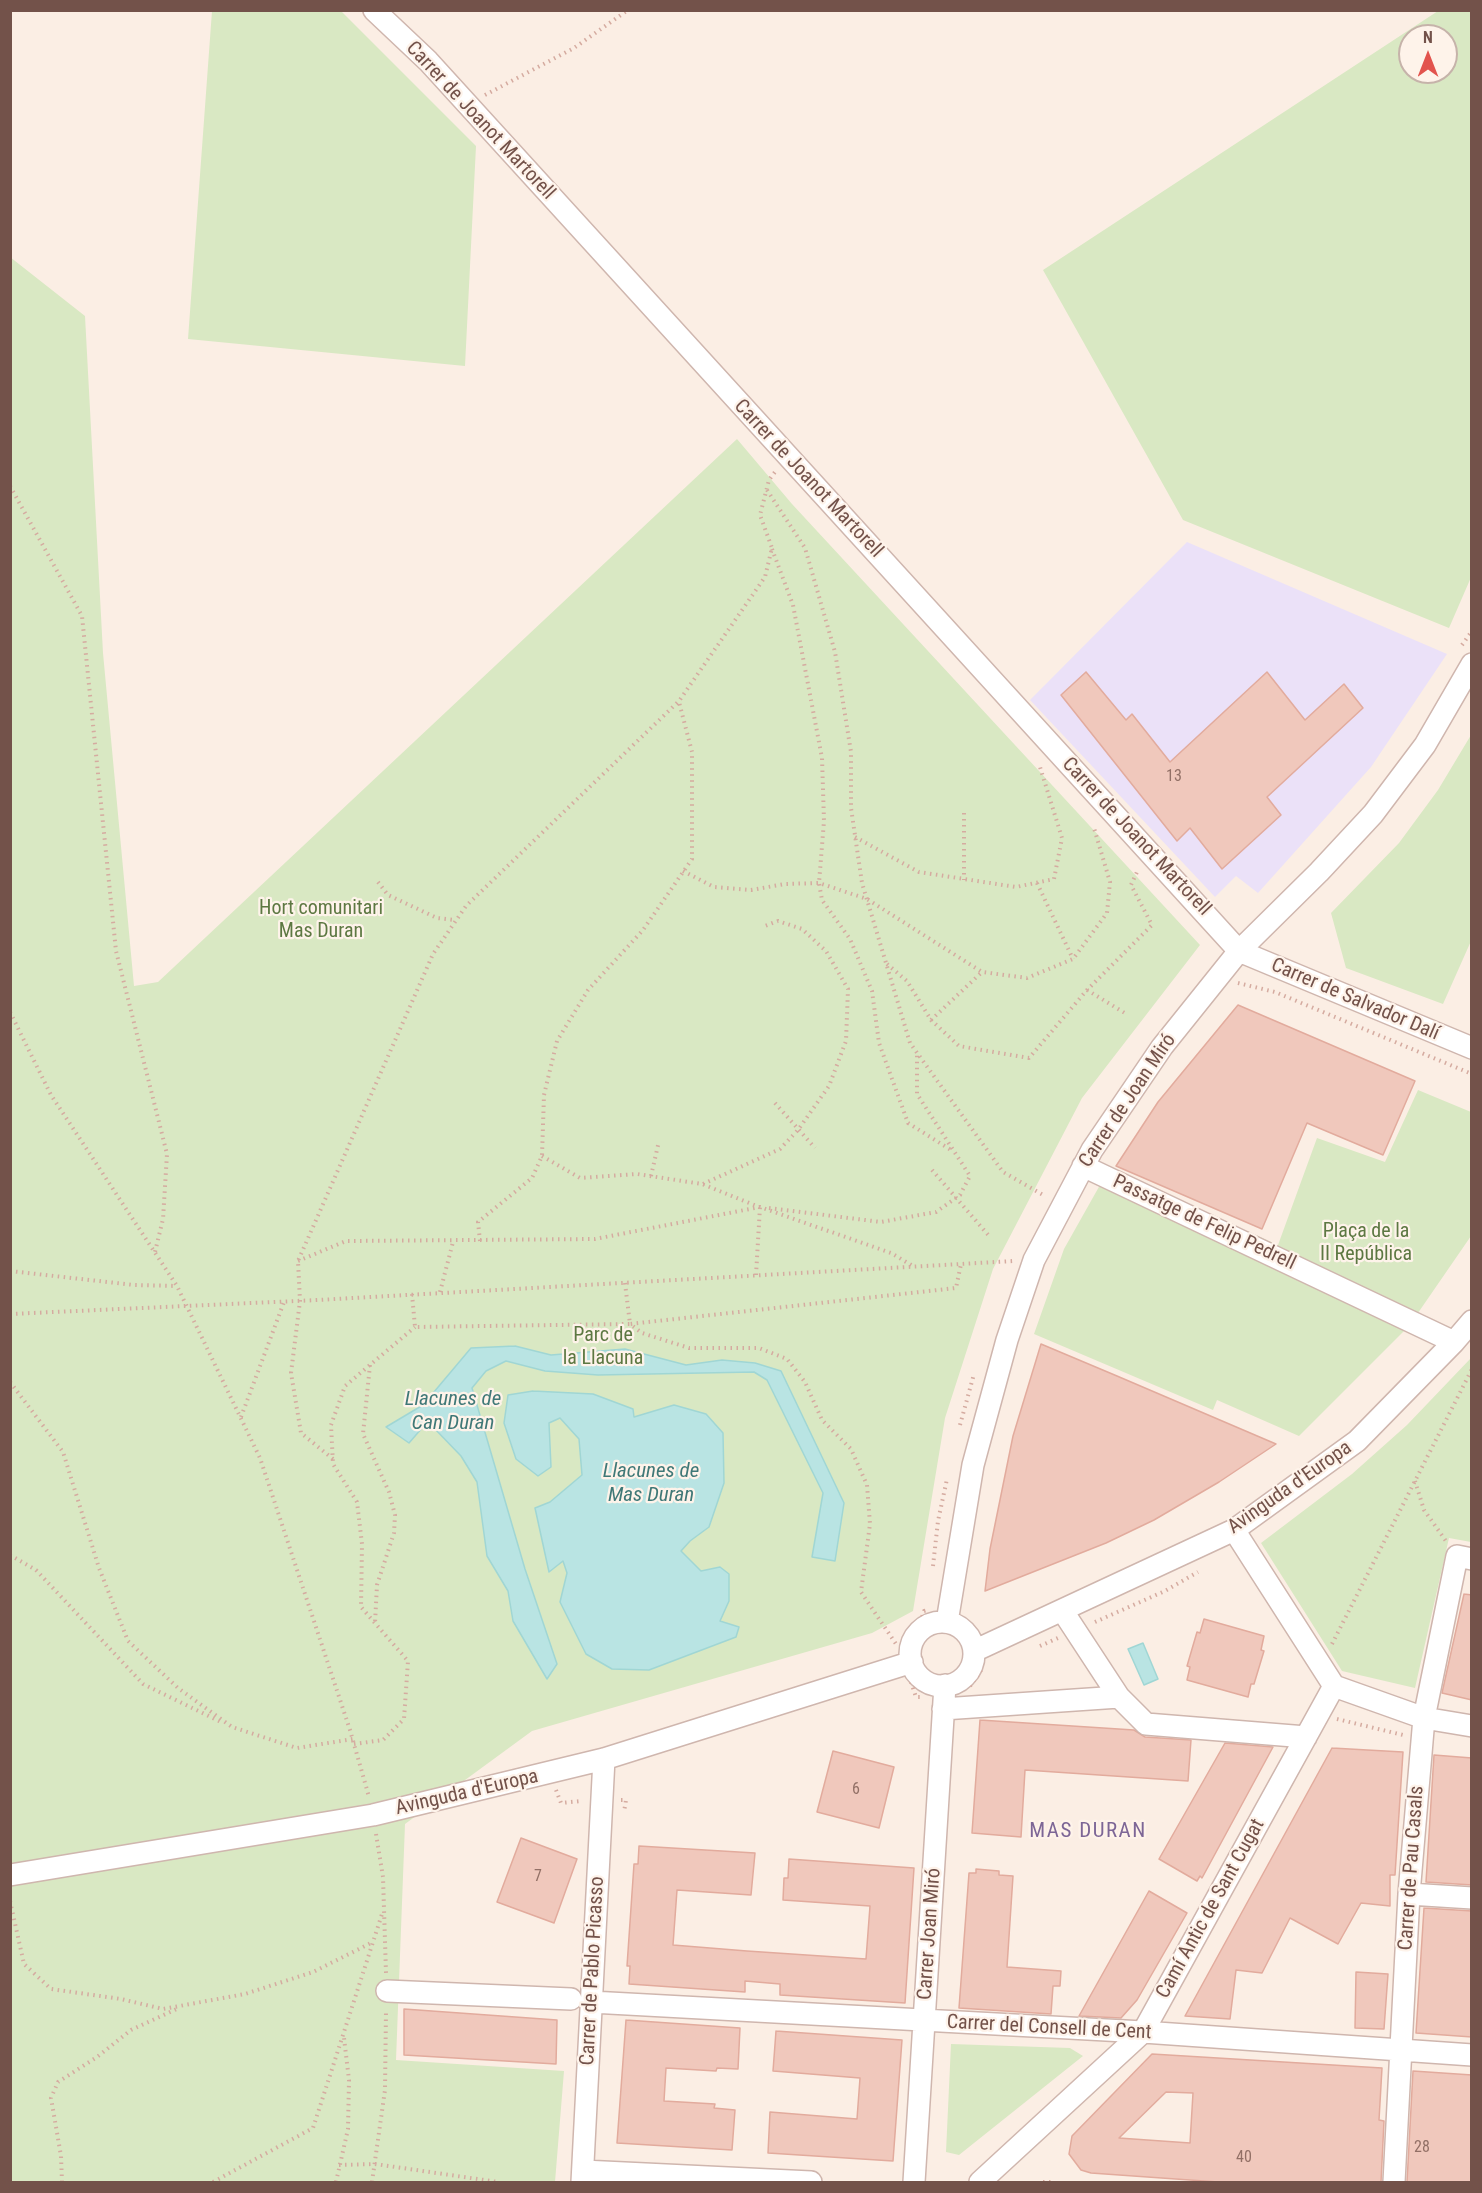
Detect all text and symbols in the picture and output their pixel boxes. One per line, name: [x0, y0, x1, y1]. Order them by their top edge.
north arrow: [1398, 24, 1458, 84]
text: N: [1423, 28, 1433, 47]
street label: Carrer de Joanot Martorell: [400, 37, 560, 205]
street label: Carrer de Joanot Martorell: [728, 395, 888, 563]
street label: Carrer de Joanot Martorell: [1056, 753, 1216, 921]
house number: 13: [1166, 767, 1182, 787]
park label: Hort comunitari Mas Duran: [259, 897, 383, 944]
street label: Carrer de Salvador Dalí: [1267, 954, 1443, 1046]
street label: Carrer de Joan Miró: [1074, 1030, 1182, 1172]
street label: Passatge de Felip Pedrell: [1109, 1170, 1299, 1276]
park label: Plaça de la II República: [1320, 1220, 1412, 1267]
park label: Parc de la Llacuna: [563, 1324, 643, 1371]
water label: Llacunes de Can Duran: [405, 1387, 501, 1437]
street label: Avinguda d'Europa: [1223, 1436, 1357, 1540]
water label: Llacunes de Mas Duran: [603, 1459, 699, 1509]
street label: Avinguda d'Europa: [393, 1765, 541, 1821]
house number: 6: [852, 1780, 860, 1800]
street label: Carrer de Pau Casals: [1394, 1785, 1430, 1951]
street label: Camí Antic de Sant Cugat: [1152, 1815, 1270, 2003]
district label: MAS DURAN: [1029, 1819, 1147, 1845]
house number: 7: [534, 1867, 542, 1887]
street label: Carrer Joan Miró: [913, 1867, 947, 2001]
street label: Carrer de Pablo Picasso: [576, 1876, 610, 2066]
street label: Carrer del Consell de Cent: [946, 2011, 1152, 2045]
house number: 28: [1414, 2138, 1430, 2158]
house number: 40: [1236, 2148, 1252, 2168]

